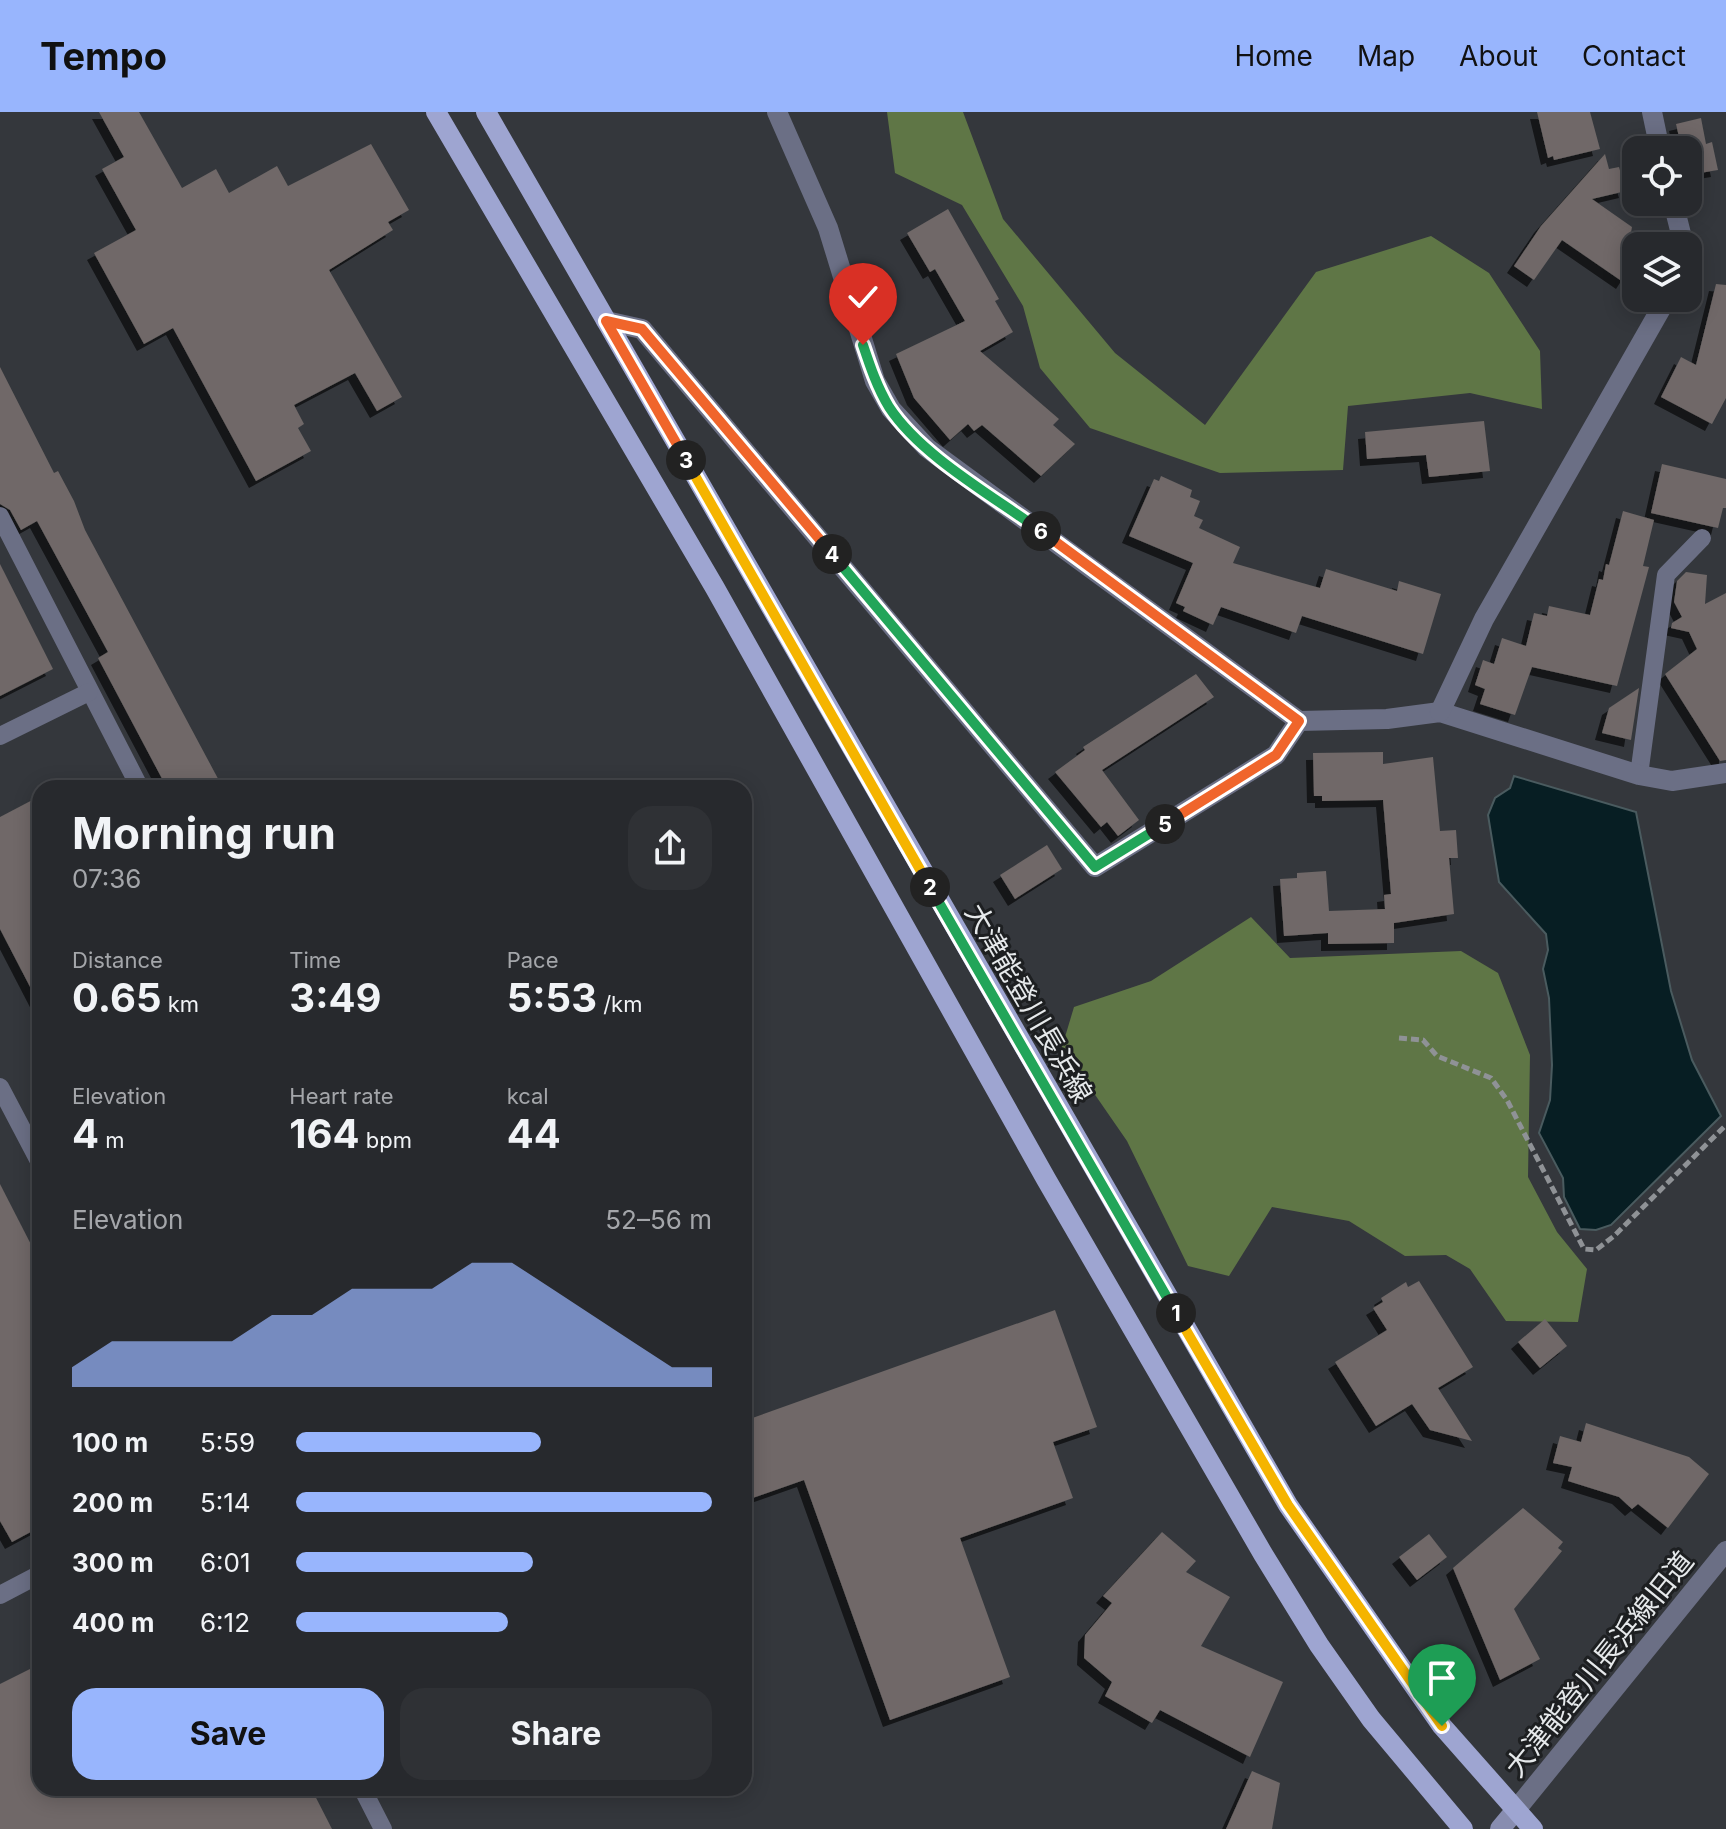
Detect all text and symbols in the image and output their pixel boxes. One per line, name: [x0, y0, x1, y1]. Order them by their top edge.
text: Tempo: [40, 33, 167, 79]
text: Home: [1234, 39, 1313, 73]
text: Map: [1357, 39, 1415, 73]
text: About: [1459, 39, 1538, 73]
text: Contact: [1582, 39, 1686, 73]
map controls: [1622, 136, 1702, 312]
button: locate: [1622, 136, 1702, 216]
button: layers: [1622, 232, 1702, 312]
pin: [829, 263, 897, 345]
icon: check: [841, 275, 885, 319]
pin: 3: [666, 440, 706, 480]
text: 3: [679, 447, 693, 473]
pin: 6: [1021, 511, 1061, 551]
text: 6: [1034, 518, 1048, 544]
pin: 4: [812, 534, 852, 574]
text: 4: [825, 541, 839, 567]
pin: 5: [1145, 804, 1185, 844]
text: Morning run: [72, 806, 336, 860]
button: share: [628, 806, 712, 890]
text: 5: [1158, 811, 1172, 837]
text: 07:36: [72, 863, 141, 894]
pin: 2: [910, 867, 950, 907]
text: 2: [923, 874, 937, 900]
street label: 大津能登川長浜線: [958, 897, 1100, 1109]
text: Distance: [72, 947, 163, 973]
text: Time: [289, 947, 341, 973]
text: Pace: [507, 947, 558, 973]
text: 0.65: [72, 973, 162, 1022]
text: 3:49: [289, 973, 382, 1022]
text: 5:53: [507, 973, 597, 1022]
text: km: [162, 991, 199, 1017]
text: /km: [597, 991, 642, 1017]
text: Elevation: [72, 1083, 166, 1109]
text: Heart rate: [289, 1083, 394, 1109]
text: kcal: [507, 1083, 549, 1109]
text: 4: [72, 1109, 99, 1158]
text: 164: [289, 1109, 360, 1158]
text: 44: [507, 1109, 561, 1158]
text: m: [99, 1127, 125, 1153]
text: bpm: [360, 1127, 412, 1153]
text: Elevation: [72, 1204, 183, 1235]
text: 52–56 m: [605, 1204, 712, 1235]
pin: 1: [1156, 1293, 1196, 1333]
text: 1: [1171, 1300, 1181, 1326]
text: 100 m: [72, 1427, 148, 1458]
text: 5:59: [200, 1427, 255, 1458]
text: 200 m: [72, 1487, 153, 1518]
text: 5:14: [200, 1487, 251, 1518]
street label: 大津能登川長浜線旧道: [1498, 1544, 1700, 1784]
text: 300 m: [72, 1547, 154, 1578]
text: 6:01: [200, 1547, 251, 1578]
text: 400 m: [72, 1607, 155, 1638]
text: 6:12: [200, 1607, 250, 1638]
pin: [1408, 1644, 1476, 1726]
icon: arrive: [1420, 1656, 1464, 1700]
button: Save: [72, 1688, 384, 1780]
button: Share: [400, 1688, 712, 1780]

